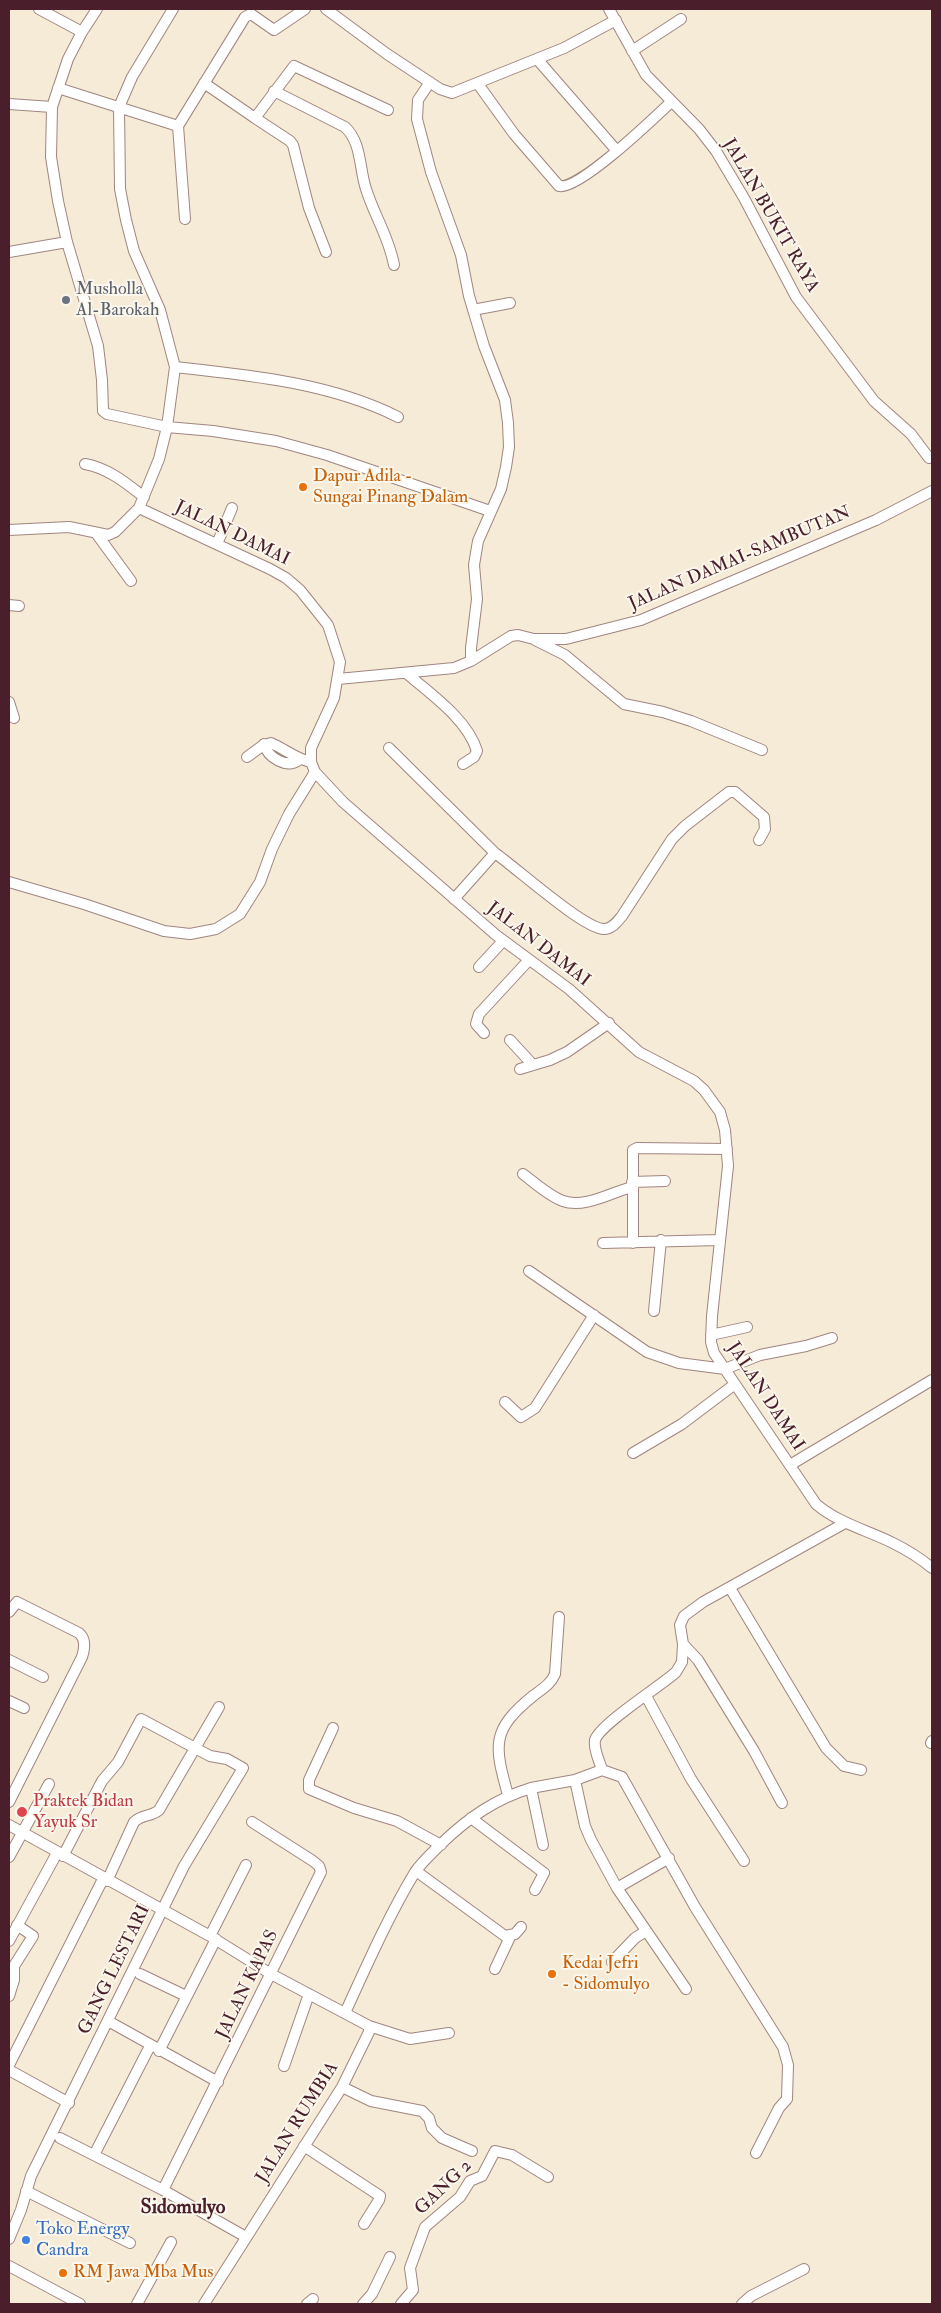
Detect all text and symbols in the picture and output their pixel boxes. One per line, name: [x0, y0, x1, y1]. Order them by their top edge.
street label: JALAN BUKIT RAYA: [717, 135, 823, 297]
place label: Musholla Al-Barokah: [76, 279, 159, 322]
marker: Musholla Al-Barokah: [60, 294, 72, 306]
place label: Dapur Adila - Sungai Pinang Dalam: [313, 466, 468, 508]
marker: Dapur Adila - Sungai Pinang Dalam: [297, 481, 309, 493]
street label: JALAN DAMAI: [171, 497, 293, 571]
street label: JALAN DAMAI-SAMBUTAN: [626, 502, 854, 616]
street label: JALAN DAMAI: [482, 898, 594, 992]
street label: JALAN DAMAI: [722, 1339, 808, 1455]
place label: Praktek Bidan Yayuk Sr: [33, 1791, 134, 1834]
marker: Praktek Bidan Yayuk Sr: [15, 1805, 29, 1819]
street label: GANG LESTARI: [74, 1902, 156, 2038]
street label: JALAN KAPAS: [212, 1927, 284, 2043]
place label: Kedai Jefri - Sidomulyo: [562, 1953, 650, 1996]
marker: Kedai Jefri - Sidomulyo: [546, 1968, 558, 1980]
street label: JALAN RUMBIA: [252, 2058, 344, 2188]
street label: GANG 2: [411, 2156, 477, 2220]
district label: Sidomulyo: [141, 2197, 225, 2221]
place label: Toko Energy Candra: [36, 2219, 130, 2262]
marker: Toko Energy Candra: [20, 2234, 32, 2246]
place label: RM Jawa Mba Mus: [73, 2262, 213, 2284]
marker: RM Jawa Mba Mus: [57, 2267, 69, 2279]

